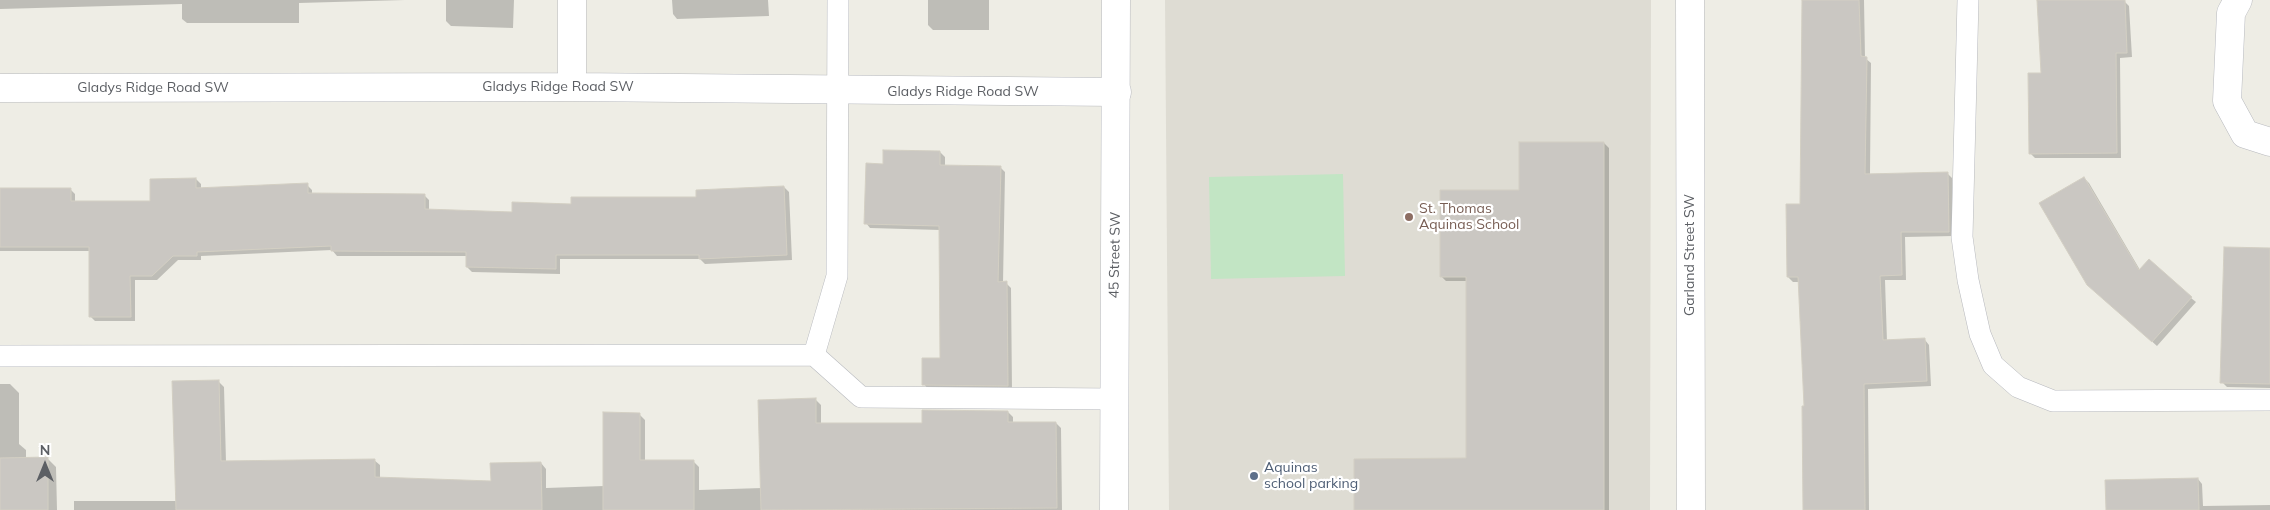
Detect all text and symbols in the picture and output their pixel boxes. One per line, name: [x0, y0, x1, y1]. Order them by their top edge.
street label: Gladys Ridge Road SW: [482, 79, 634, 95]
street label: Gladys Ridge Road SW: [77, 80, 229, 96]
street label: Gladys Ridge Road SW: [887, 84, 1039, 100]
street label: Garland Street SW: [1682, 194, 1698, 316]
place label: St. Thomas Aquinas School: [1419, 201, 1519, 233]
street label: 45 Street SW: [1106, 211, 1124, 299]
marker: St. Thomas Aquinas School: [1403, 211, 1415, 223]
north arrow: [20, 440, 70, 490]
text: N: [40, 441, 50, 459]
place label: Aquinas school parking: [1264, 460, 1358, 492]
marker: Aquinas school parking: [1248, 470, 1260, 482]

